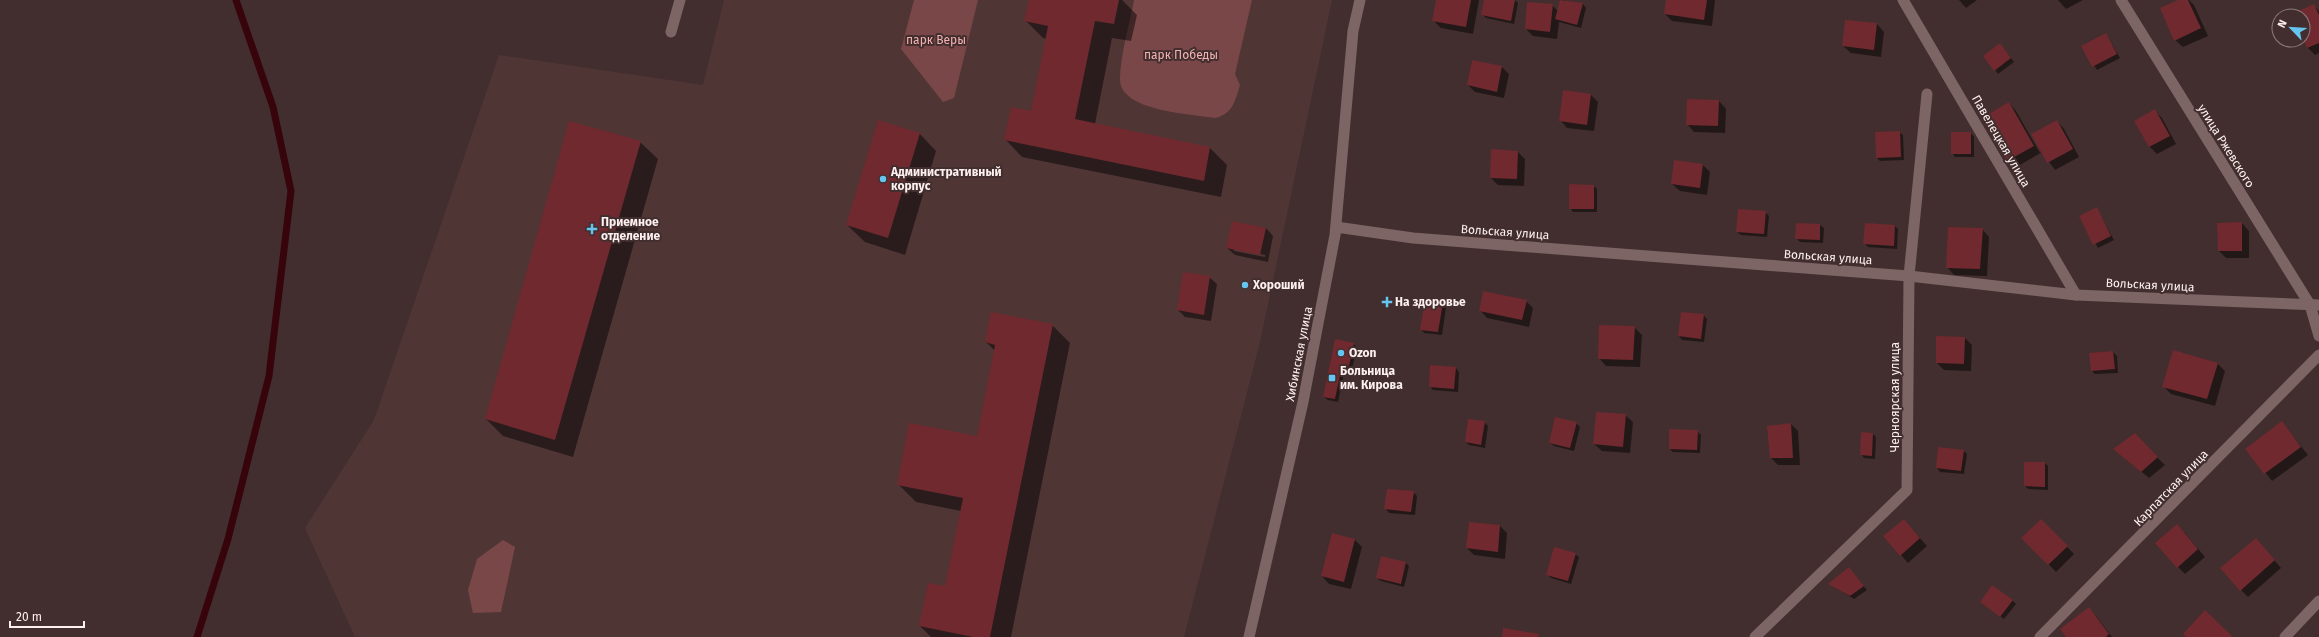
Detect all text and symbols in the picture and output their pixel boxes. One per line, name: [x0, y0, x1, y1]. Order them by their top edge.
north arrow: [2271, 8, 2311, 48]
text: N: [2275, 18, 2290, 30]
park label: парк Веры: [906, 33, 966, 47]
park label: парк Победы: [1144, 48, 1218, 62]
street label: Павелецкая улица: [1969, 92, 2033, 190]
street label: улица Ржевского: [2195, 102, 2257, 190]
place label: Административный корпус: [890, 165, 1002, 193]
marker: Административный корпус: [878, 174, 888, 184]
place label: Приемное отделение: [601, 215, 660, 243]
street label: Вольская улица: [1460, 222, 1550, 242]
marker: Приемное отделение: [586, 223, 598, 235]
street label: Вольская улица: [1783, 247, 1873, 267]
street label: Вольская улица: [2105, 276, 2195, 294]
place label: Хороший: [1252, 278, 1305, 292]
marker: Хороший: [1240, 280, 1250, 290]
place label: На здоровье: [1395, 295, 1466, 309]
marker: На здоровье: [1382, 297, 1392, 307]
street label: Хибинская улица: [1283, 305, 1315, 403]
street label: Черноярская улица: [1888, 342, 1902, 452]
place label: Ozon: [1349, 346, 1377, 360]
marker: Ozon: [1336, 348, 1346, 358]
place label: Больница им. Кирова: [1340, 364, 1403, 392]
marker: Больница им. Кирова: [1327, 373, 1337, 383]
street label: Карпатская улица: [2131, 447, 2211, 529]
scale bar: [10, 603, 84, 629]
text: 20 m: [16, 610, 42, 624]

